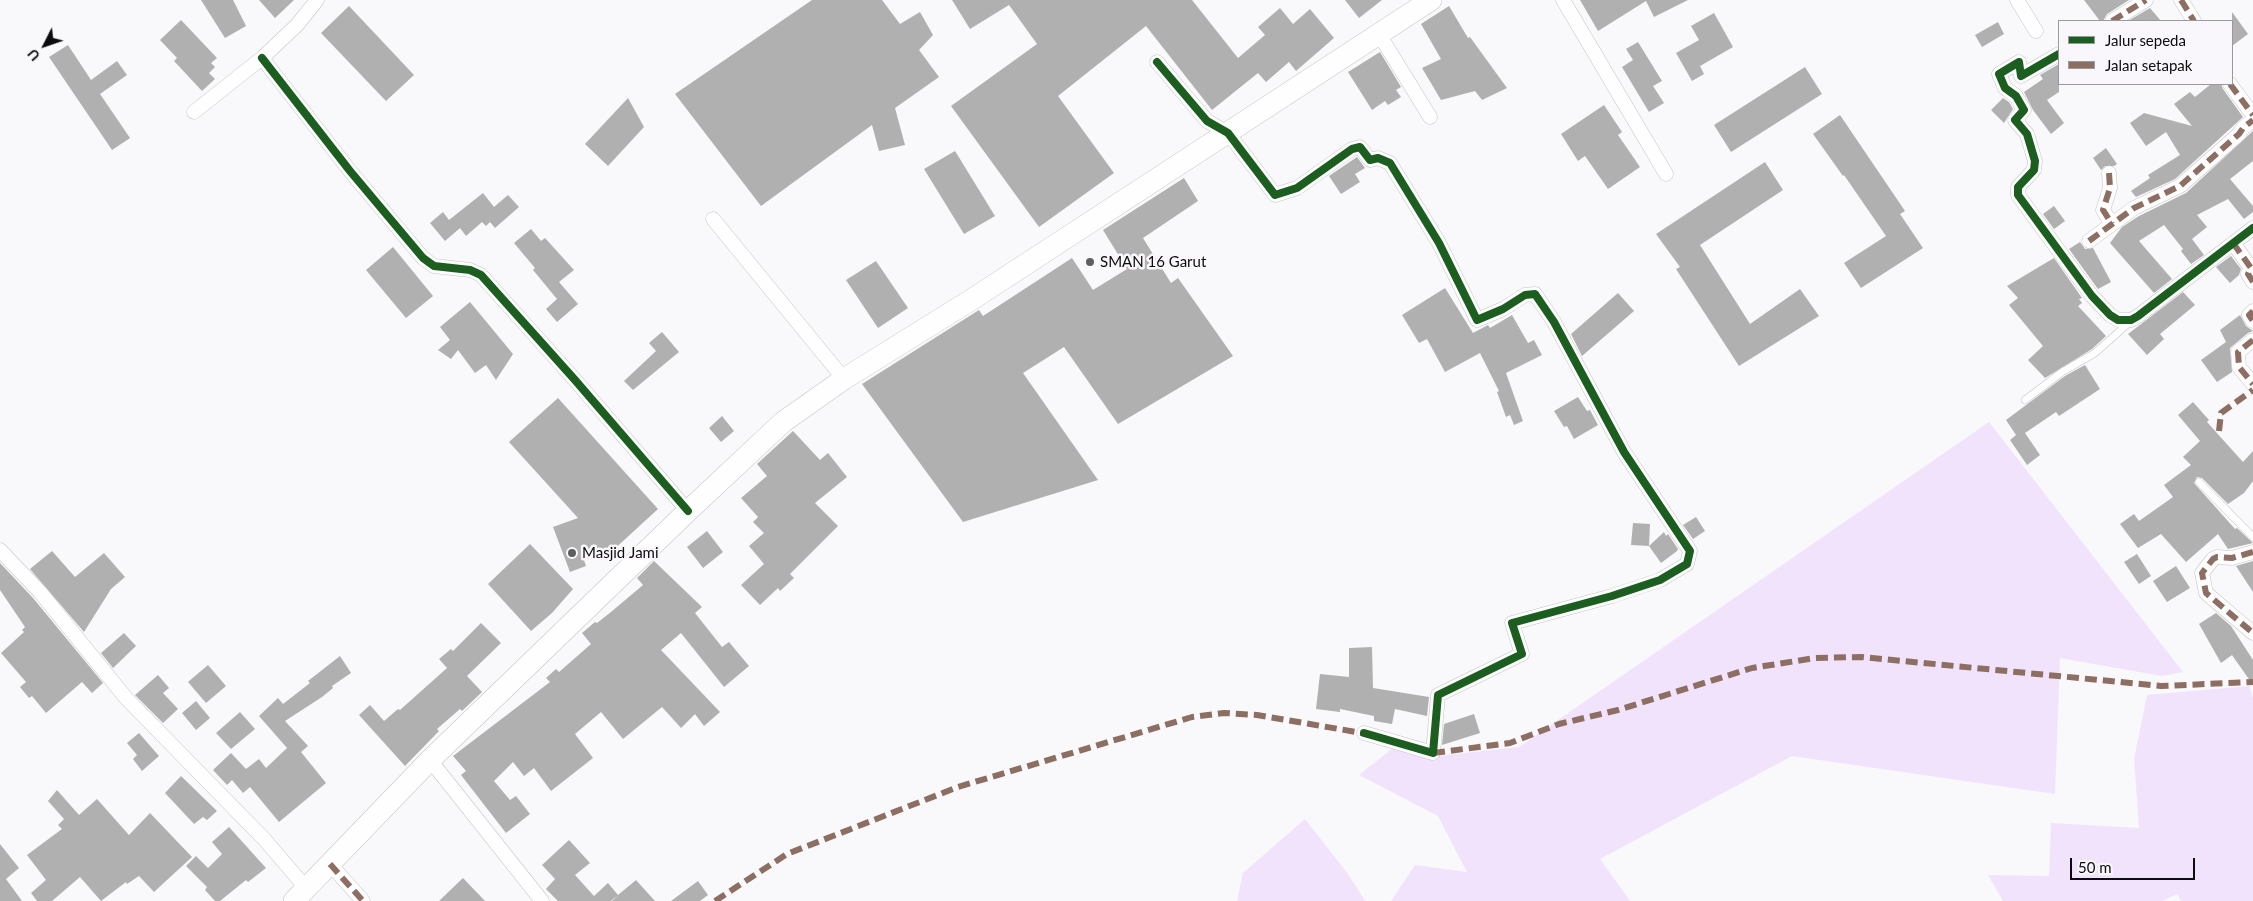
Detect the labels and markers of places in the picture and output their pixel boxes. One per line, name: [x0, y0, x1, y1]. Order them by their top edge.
place label: SMAN 16 Garut: [1100, 253, 1206, 271]
marker: SMAN 16 Garut: [1084, 256, 1096, 268]
place label: Masjid Jami: [582, 544, 659, 562]
marker: Masjid Jami: [566, 547, 578, 559]

